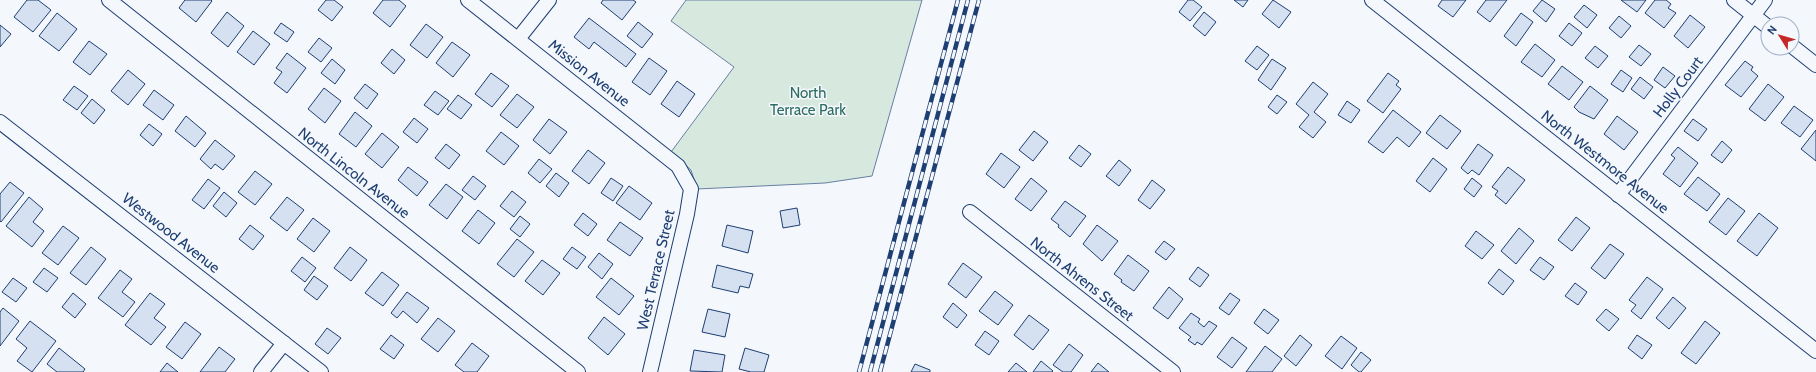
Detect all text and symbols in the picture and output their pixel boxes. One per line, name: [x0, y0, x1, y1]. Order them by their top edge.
north arrow: [1760, 16, 1800, 56]
text: N: [1764, 23, 1780, 37]
street label: Mission Avenue: [545, 36, 634, 111]
street label: Holly Court: [1649, 53, 1707, 121]
park label: North Terrace Park: [770, 84, 846, 119]
street label: North Westmore Avenue: [1538, 107, 1673, 218]
street label: North Lincoln Avenue: [295, 124, 414, 222]
street label: Westwood Avenue: [119, 189, 224, 277]
street label: West Terrace Street: [633, 208, 679, 332]
street label: North Ahrens Street: [1027, 233, 1137, 325]

